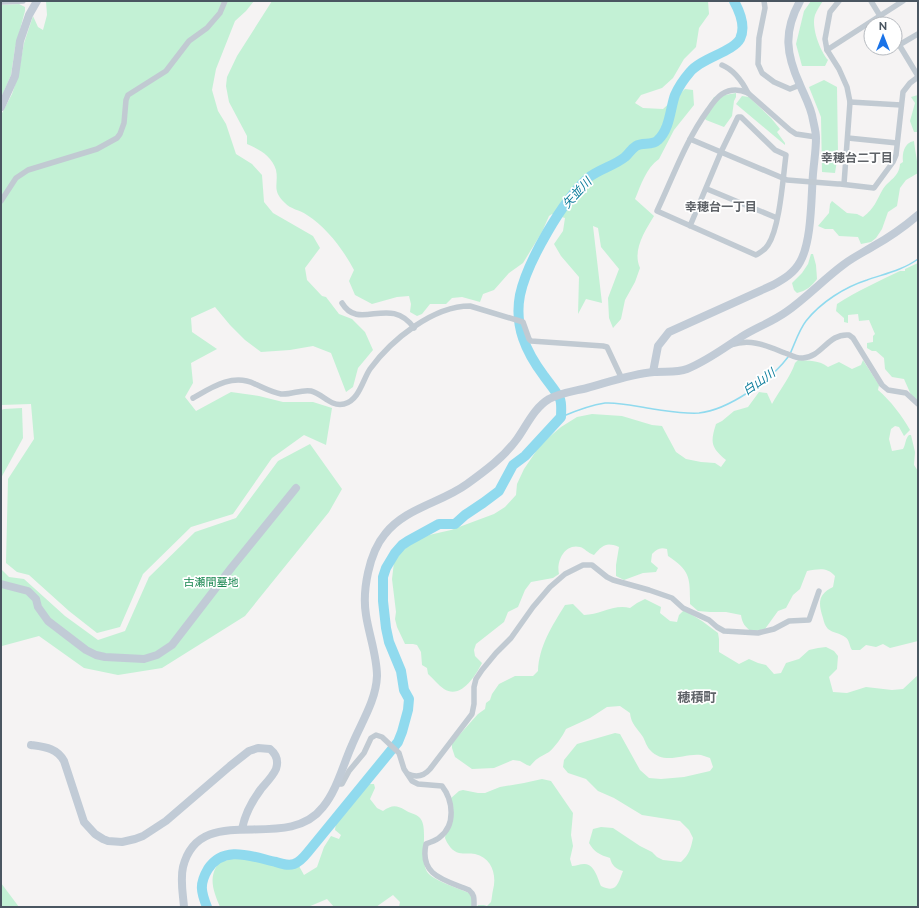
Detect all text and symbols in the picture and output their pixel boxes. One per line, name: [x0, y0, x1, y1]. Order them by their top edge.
north arrow: [863, 16, 903, 56]
text: N: [879, 20, 887, 33]
district label: 幸穂台二丁目: [821, 151, 893, 165]
water label: 矢並川: [560, 174, 596, 211]
district label: 幸穂台一丁目: [685, 200, 757, 214]
water label: 白山川: [740, 365, 779, 398]
park label: 古瀬間墓地: [184, 576, 239, 589]
district label: 穂積町: [677, 690, 717, 705]

